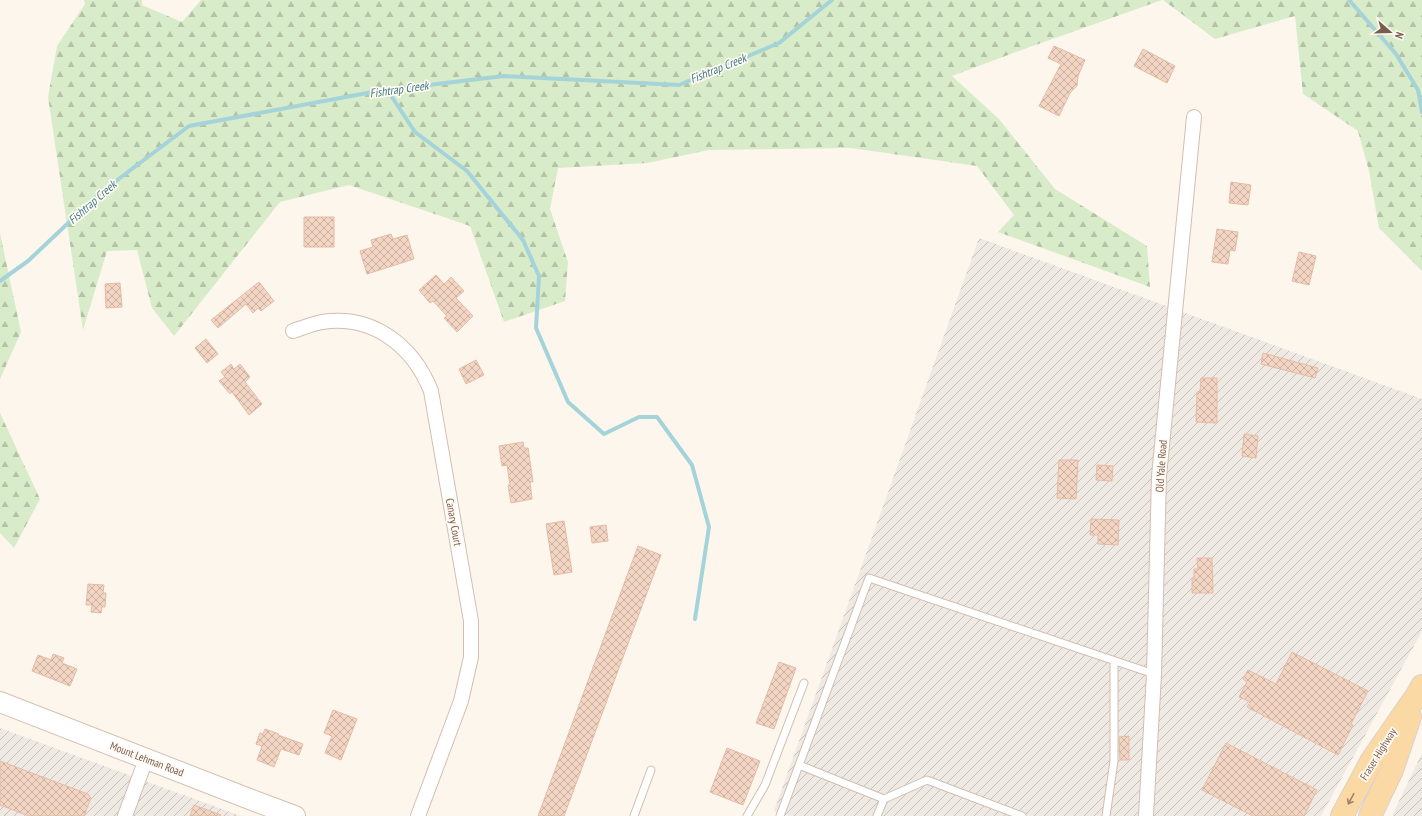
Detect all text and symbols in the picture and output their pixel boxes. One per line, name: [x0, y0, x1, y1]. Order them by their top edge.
north arrow: [1370, 12, 1410, 52]
text: N: [1392, 30, 1407, 41]
water label: Fishtrap Creek: [688, 49, 749, 86]
water label: Fishtrap Creek: [369, 77, 431, 101]
water label: Fishtrap Creek: [65, 176, 120, 227]
street label: Old Yale Road: [1152, 439, 1170, 493]
street label: Canary Court: [443, 497, 465, 547]
street label: Fraser Highway: [1357, 725, 1400, 783]
street label: Mount Lehman Road: [108, 739, 186, 780]
one-way arrow: [1347, 793, 1355, 805]

